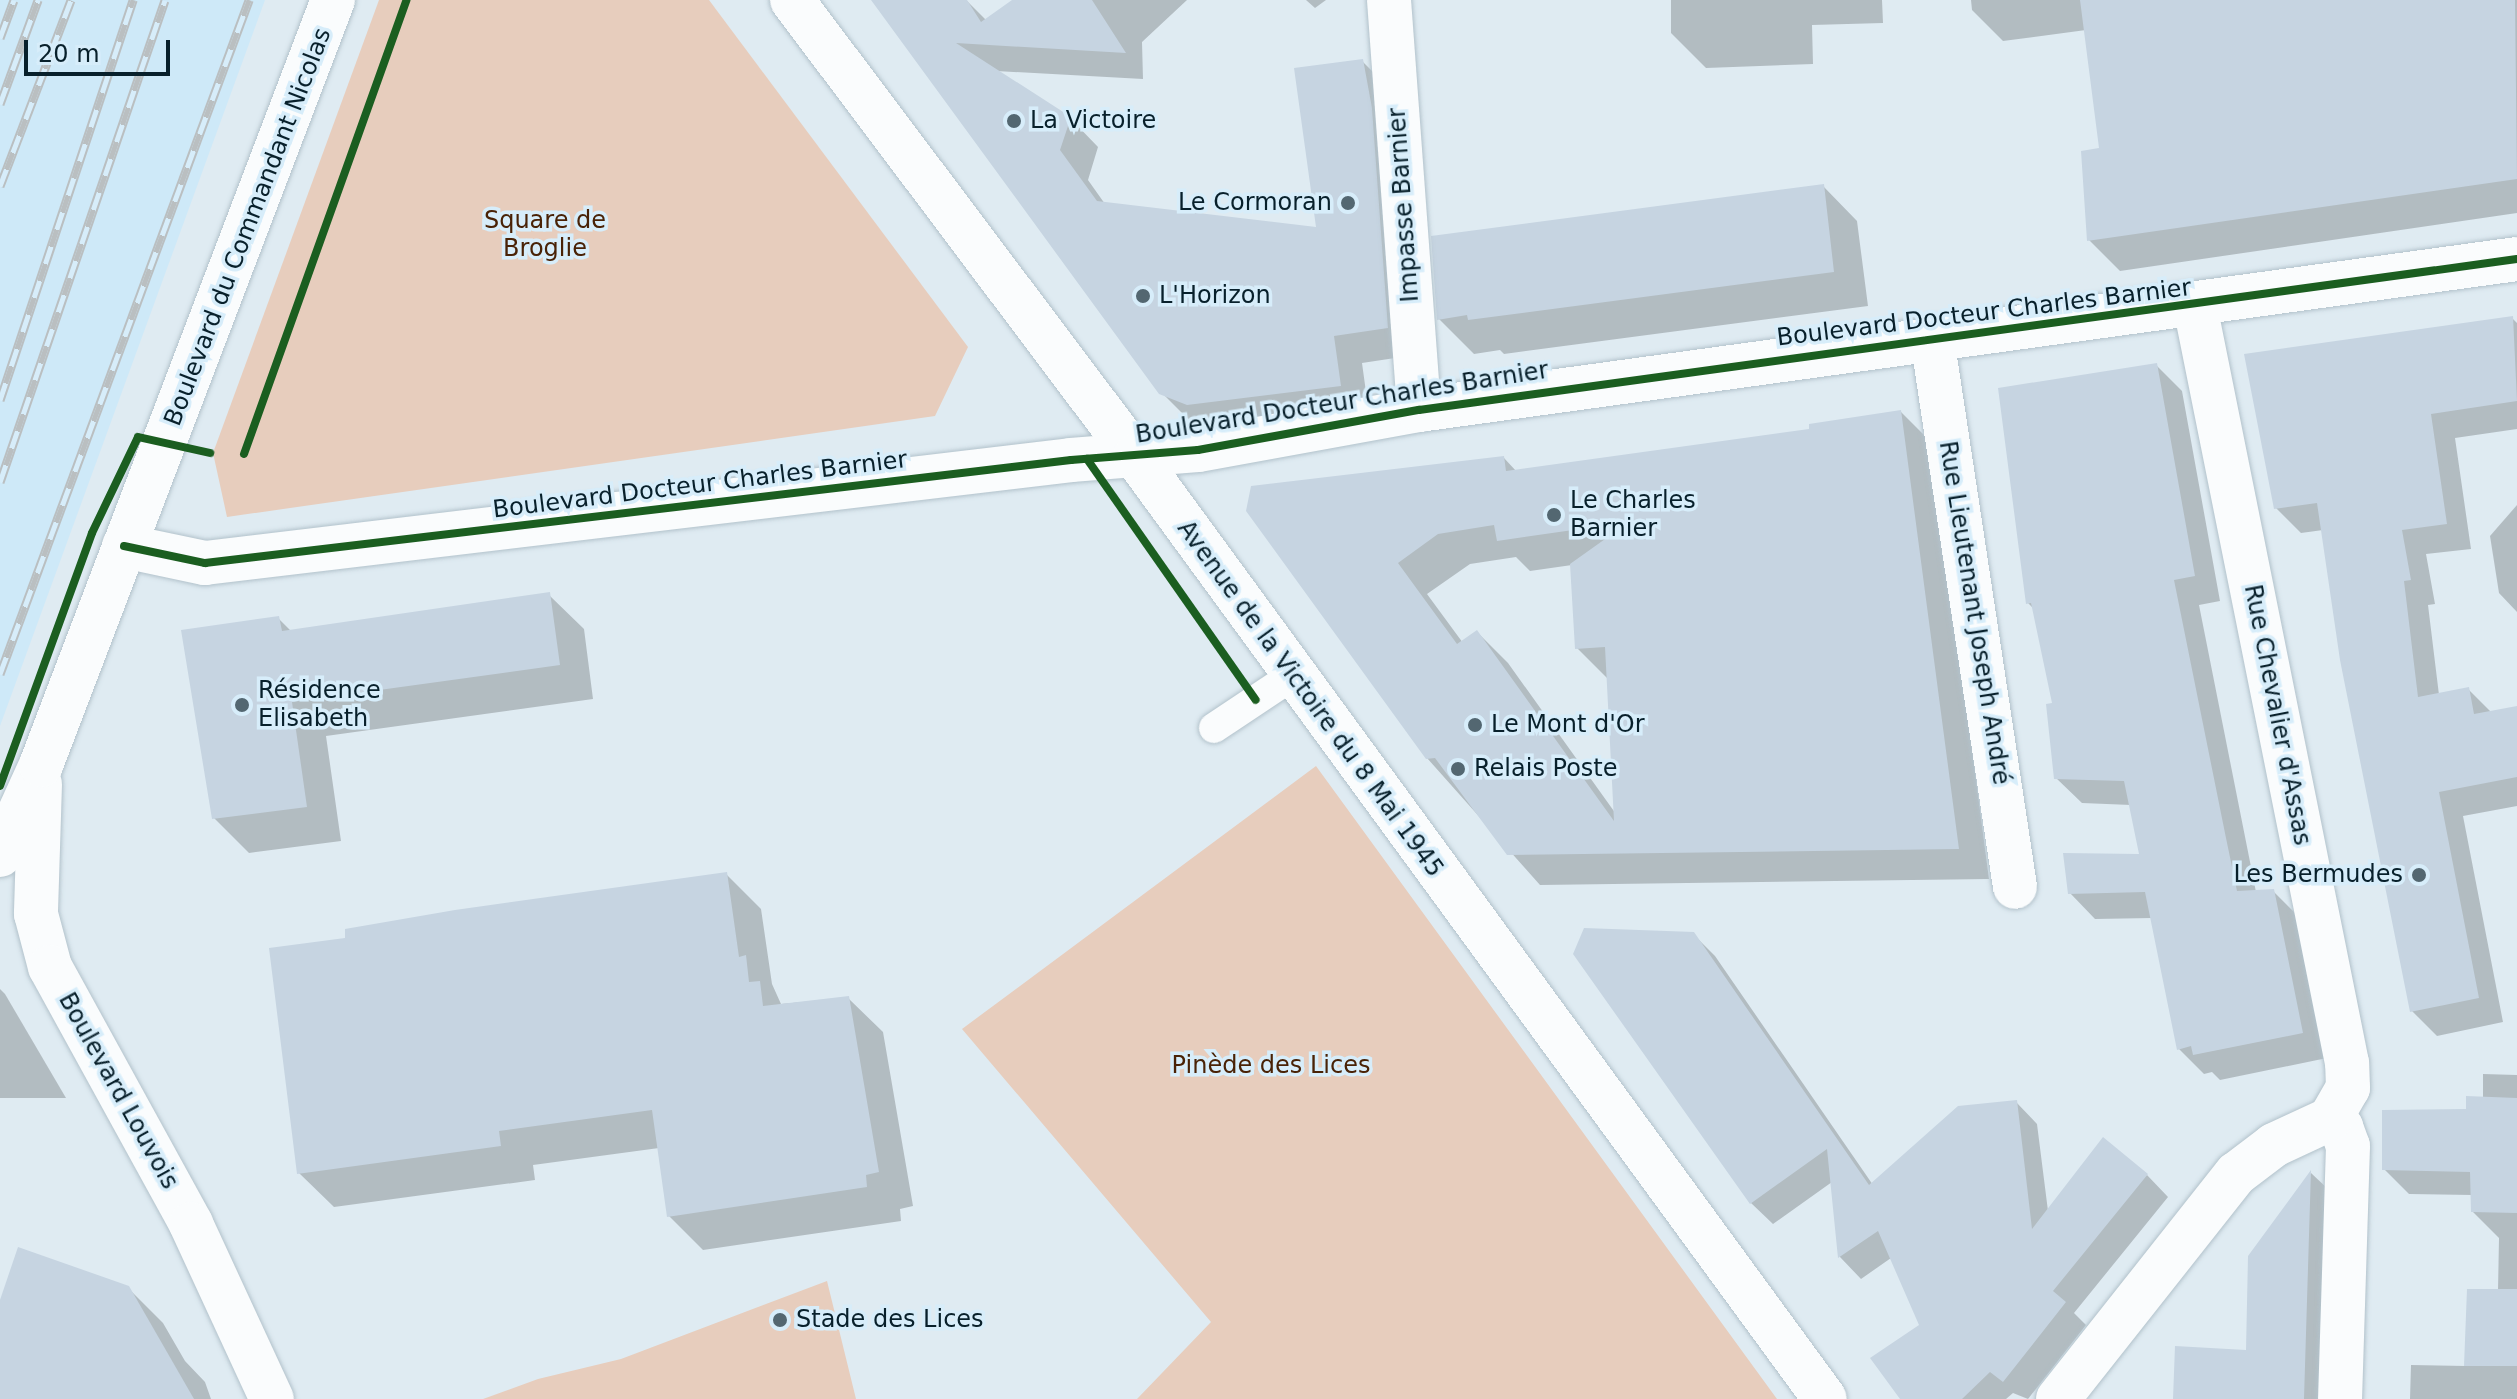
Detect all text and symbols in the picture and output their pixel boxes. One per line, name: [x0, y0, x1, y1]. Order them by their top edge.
scale bar: [28, 24, 174, 74]
street label: Boulevard du Commandant Nicolas: [159, 24, 337, 430]
text: 20 m: [38, 40, 100, 68]
place label: La Victoire: [1030, 107, 1156, 135]
street label: Impasse Barnier: [1383, 107, 1425, 303]
marker: La Victoire: [1005, 112, 1023, 130]
place label: Le Cormoran: [1178, 189, 1332, 217]
marker: Le Cormoran: [1339, 194, 1357, 212]
park label: Square de Broglie: [484, 207, 606, 263]
street label: Boulevard Docteur Charles Barnier: [1775, 273, 2193, 353]
place label: L'Horizon: [1159, 282, 1271, 310]
marker: L'Horizon: [1134, 287, 1152, 305]
street label: Boulevard Docteur Charles Barnier: [1134, 356, 1550, 450]
street label: Rue Lieutenant Joseph André: [1933, 439, 2015, 787]
street label: Boulevard Docteur Charles Barnier: [491, 445, 909, 525]
place label: Le Charles Barnier: [1570, 487, 1696, 543]
marker: Le Charles Barnier: [1545, 506, 1563, 524]
street label: Avenue de la Victoire du 8 Mai 1945: [1171, 515, 1449, 883]
street label: Rue Chevalier d'Assas: [2238, 582, 2316, 848]
place label: Résidence Elisabeth: [258, 677, 381, 733]
marker: Résidence Elisabeth: [233, 696, 251, 714]
place label: Le Mont d'Or: [1491, 711, 1645, 739]
marker: Le Mont d'Or: [1466, 716, 1484, 734]
place label: Relais Poste: [1474, 755, 1618, 783]
marker: Relais Poste: [1449, 760, 1467, 778]
place label: Les Bermudes: [2233, 861, 2403, 889]
marker: Les Bermudes: [2410, 866, 2428, 884]
street label: Boulevard Louvois: [52, 988, 184, 1194]
park label: Pinède des Lices: [1172, 1052, 1370, 1080]
place label: Stade des Lices: [796, 1306, 984, 1334]
marker: Stade des Lices: [771, 1311, 789, 1329]

